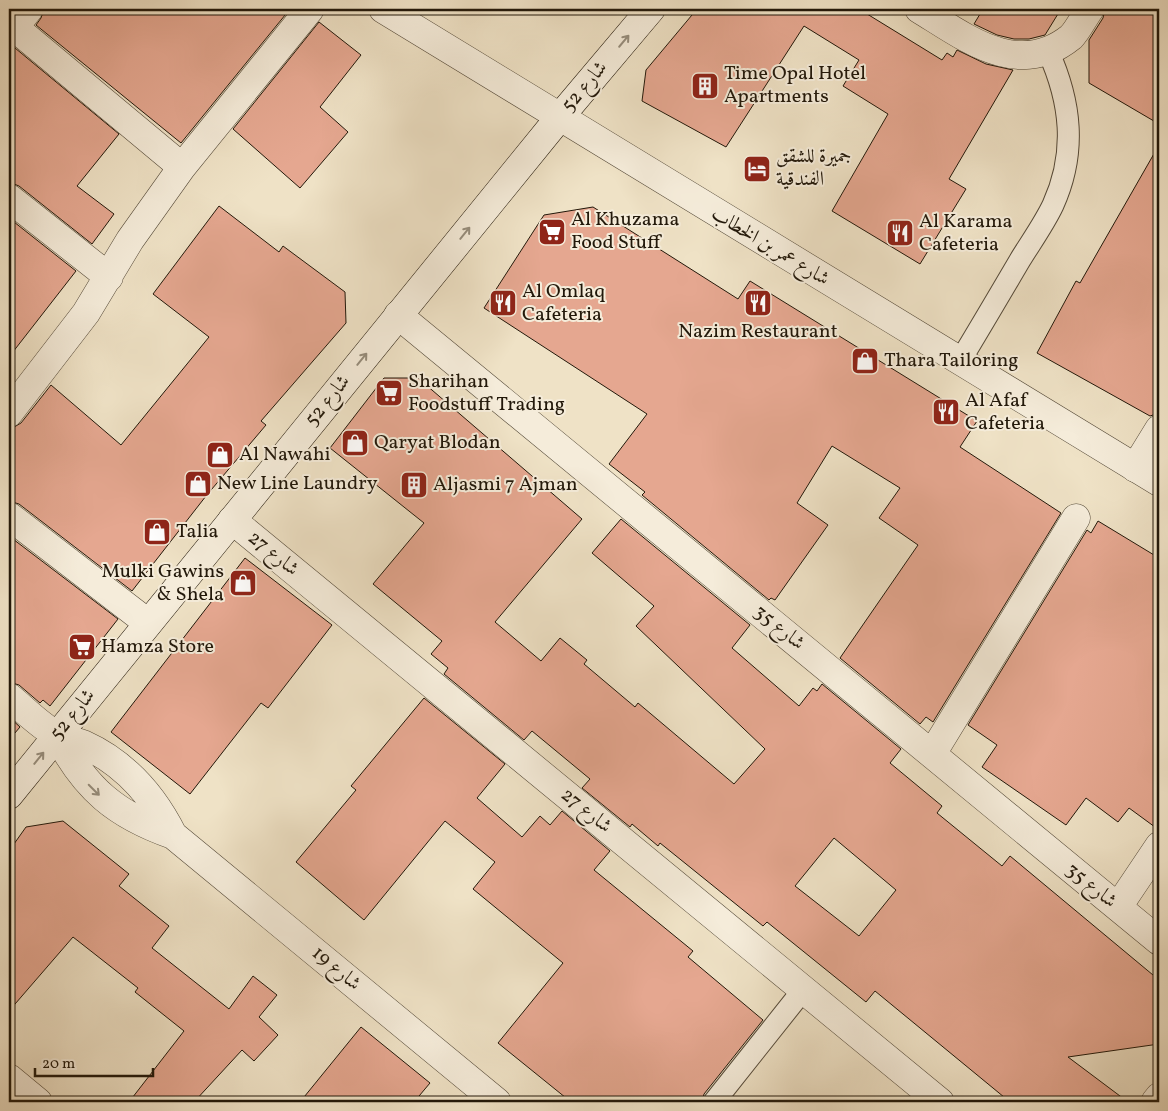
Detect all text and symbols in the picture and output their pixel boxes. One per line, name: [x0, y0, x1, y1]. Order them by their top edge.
one-way arrow: [618, 34, 630, 47]
street label: شارع 52: [555, 55, 616, 120]
place label: Time Opal Hotel Apartments: [724, 60, 866, 111]
building icon: Time Opal Hotel Apartments: [690, 71, 720, 101]
place label: جميرة للشقق الفندقية: [776, 143, 852, 194]
hotel icon: جميرة للشقق الفندقية: [742, 154, 772, 184]
street label: شارع عمر بن الخطاب: [704, 201, 835, 295]
place label: Al Khuzama Food Stuff: [571, 206, 679, 257]
place label: Al Karama Cafeteria: [919, 208, 1013, 259]
supermarket icon: Al Khuzama Food Stuff: [537, 217, 567, 247]
restaurant icon: Al Karama Cafeteria: [885, 218, 915, 248]
one-way arrow: [459, 227, 470, 240]
place label: Al Omlaq Cafeteria: [522, 278, 605, 329]
restaurant icon: Al Omlaq Cafeteria: [488, 288, 518, 318]
restaurant icon: Nazim Restaurant: [743, 288, 773, 318]
place label: Nazim Restaurant: [678, 318, 838, 346]
shop icon: Thara Tailoring: [850, 346, 880, 376]
place label: Thara Tailoring: [884, 347, 1019, 375]
one-way arrow: [357, 353, 368, 366]
place label: Sharihan Foodstuff Trading: [408, 368, 565, 419]
street label: شارع 52: [299, 369, 359, 434]
supermarket icon: Sharihan Foodstuff Trading: [374, 378, 404, 408]
place label: Al Afaf Cafeteria: [965, 387, 1045, 438]
restaurant icon: Al Afaf Cafeteria: [931, 397, 961, 427]
shop icon: Qaryat Blodan: [340, 428, 370, 458]
place label: Qaryat Blodan: [374, 429, 501, 457]
shop icon: Al Nawahi: [205, 440, 235, 470]
place label: Al Nawahi: [239, 441, 331, 469]
shop icon: New Line Laundry: [183, 469, 213, 499]
place label: New Line Laundry: [217, 470, 378, 498]
building icon: Aljasmi 7 Ajman: [399, 470, 429, 500]
place label: Aljasmi 7 Ajman: [433, 471, 578, 499]
shop icon: Talia: [142, 517, 172, 547]
place label: Talia: [176, 518, 218, 546]
street label: شارع 27: [240, 525, 305, 585]
place label: Mulki Gawins & Shela: [102, 558, 224, 609]
shop icon: Mulki Gawins & Shela: [228, 568, 258, 598]
street label: شارع 35: [746, 599, 811, 659]
supermarket icon: Hamza Store: [67, 632, 97, 662]
place label: Hamza Store: [101, 633, 214, 661]
street label: شارع 52: [44, 683, 104, 748]
one-way arrow: [34, 751, 45, 764]
street label: شارع 27: [553, 782, 618, 842]
one-way arrow: [88, 784, 101, 796]
street label: شارع 35: [1058, 857, 1123, 917]
street label: شارع 19: [304, 940, 367, 1000]
scale bar: [35, 1046, 152, 1078]
text: 20 m: [42, 1054, 75, 1075]

